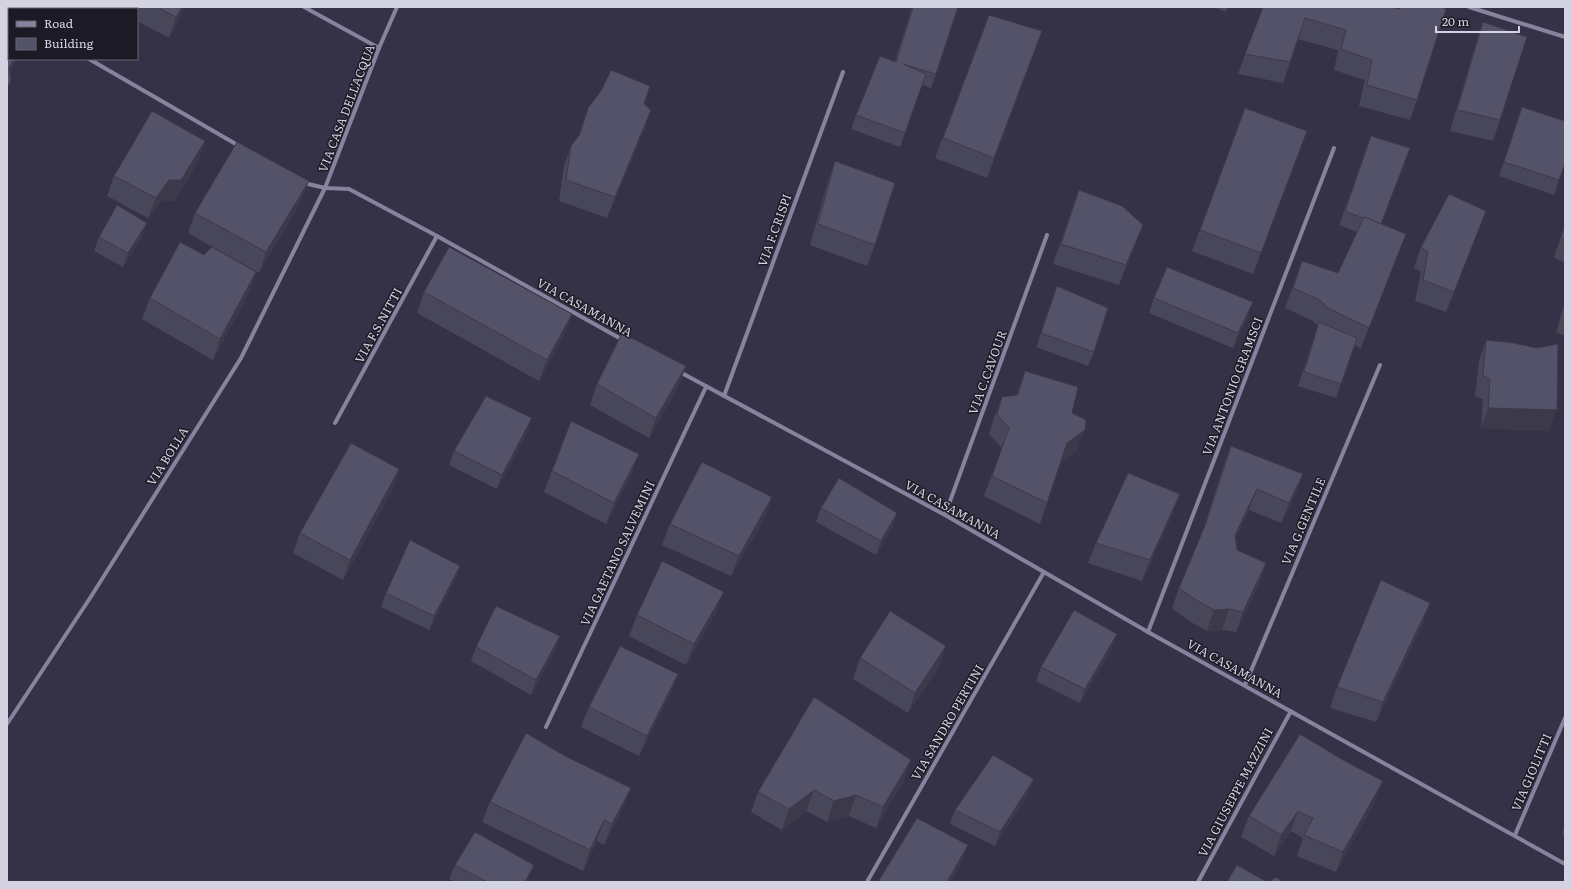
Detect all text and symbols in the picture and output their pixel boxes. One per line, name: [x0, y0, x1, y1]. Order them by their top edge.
legend: [8, 8, 138, 60]
scale bar: [1436, 8, 1519, 34]
text: 20 m: [1442, 12, 1469, 30]
text: Road: [44, 14, 74, 32]
text: Building: [44, 34, 94, 52]
street label: VIA CASA DELL'ACQUA: [313, 41, 379, 175]
street label: VIA F.CRISPI: [753, 191, 796, 269]
street label: VIA CASAMANNA: [534, 273, 636, 341]
street label: VIA F.S.NITTI: [350, 284, 406, 366]
street label: VIA ANTONIO GRAMSCI: [1197, 314, 1267, 458]
street label: VIA C.CAVOUR: [963, 327, 1011, 417]
street label: VIA BOLLA: [142, 423, 192, 489]
street label: VIA G.GENTILE: [1276, 474, 1330, 567]
street label: VIA CASAMANNA: [902, 475, 1004, 543]
street label: VIA GAETANO SALVEMINI: [575, 477, 659, 629]
street label: VIA CASAMANNA: [1184, 634, 1286, 702]
street label: VIA SANDRO PERTINI: [906, 661, 988, 783]
street label: VIA GIUSEPPE MAZZINI: [1193, 724, 1277, 860]
street label: VIA GIOLITTI: [1506, 730, 1556, 814]

